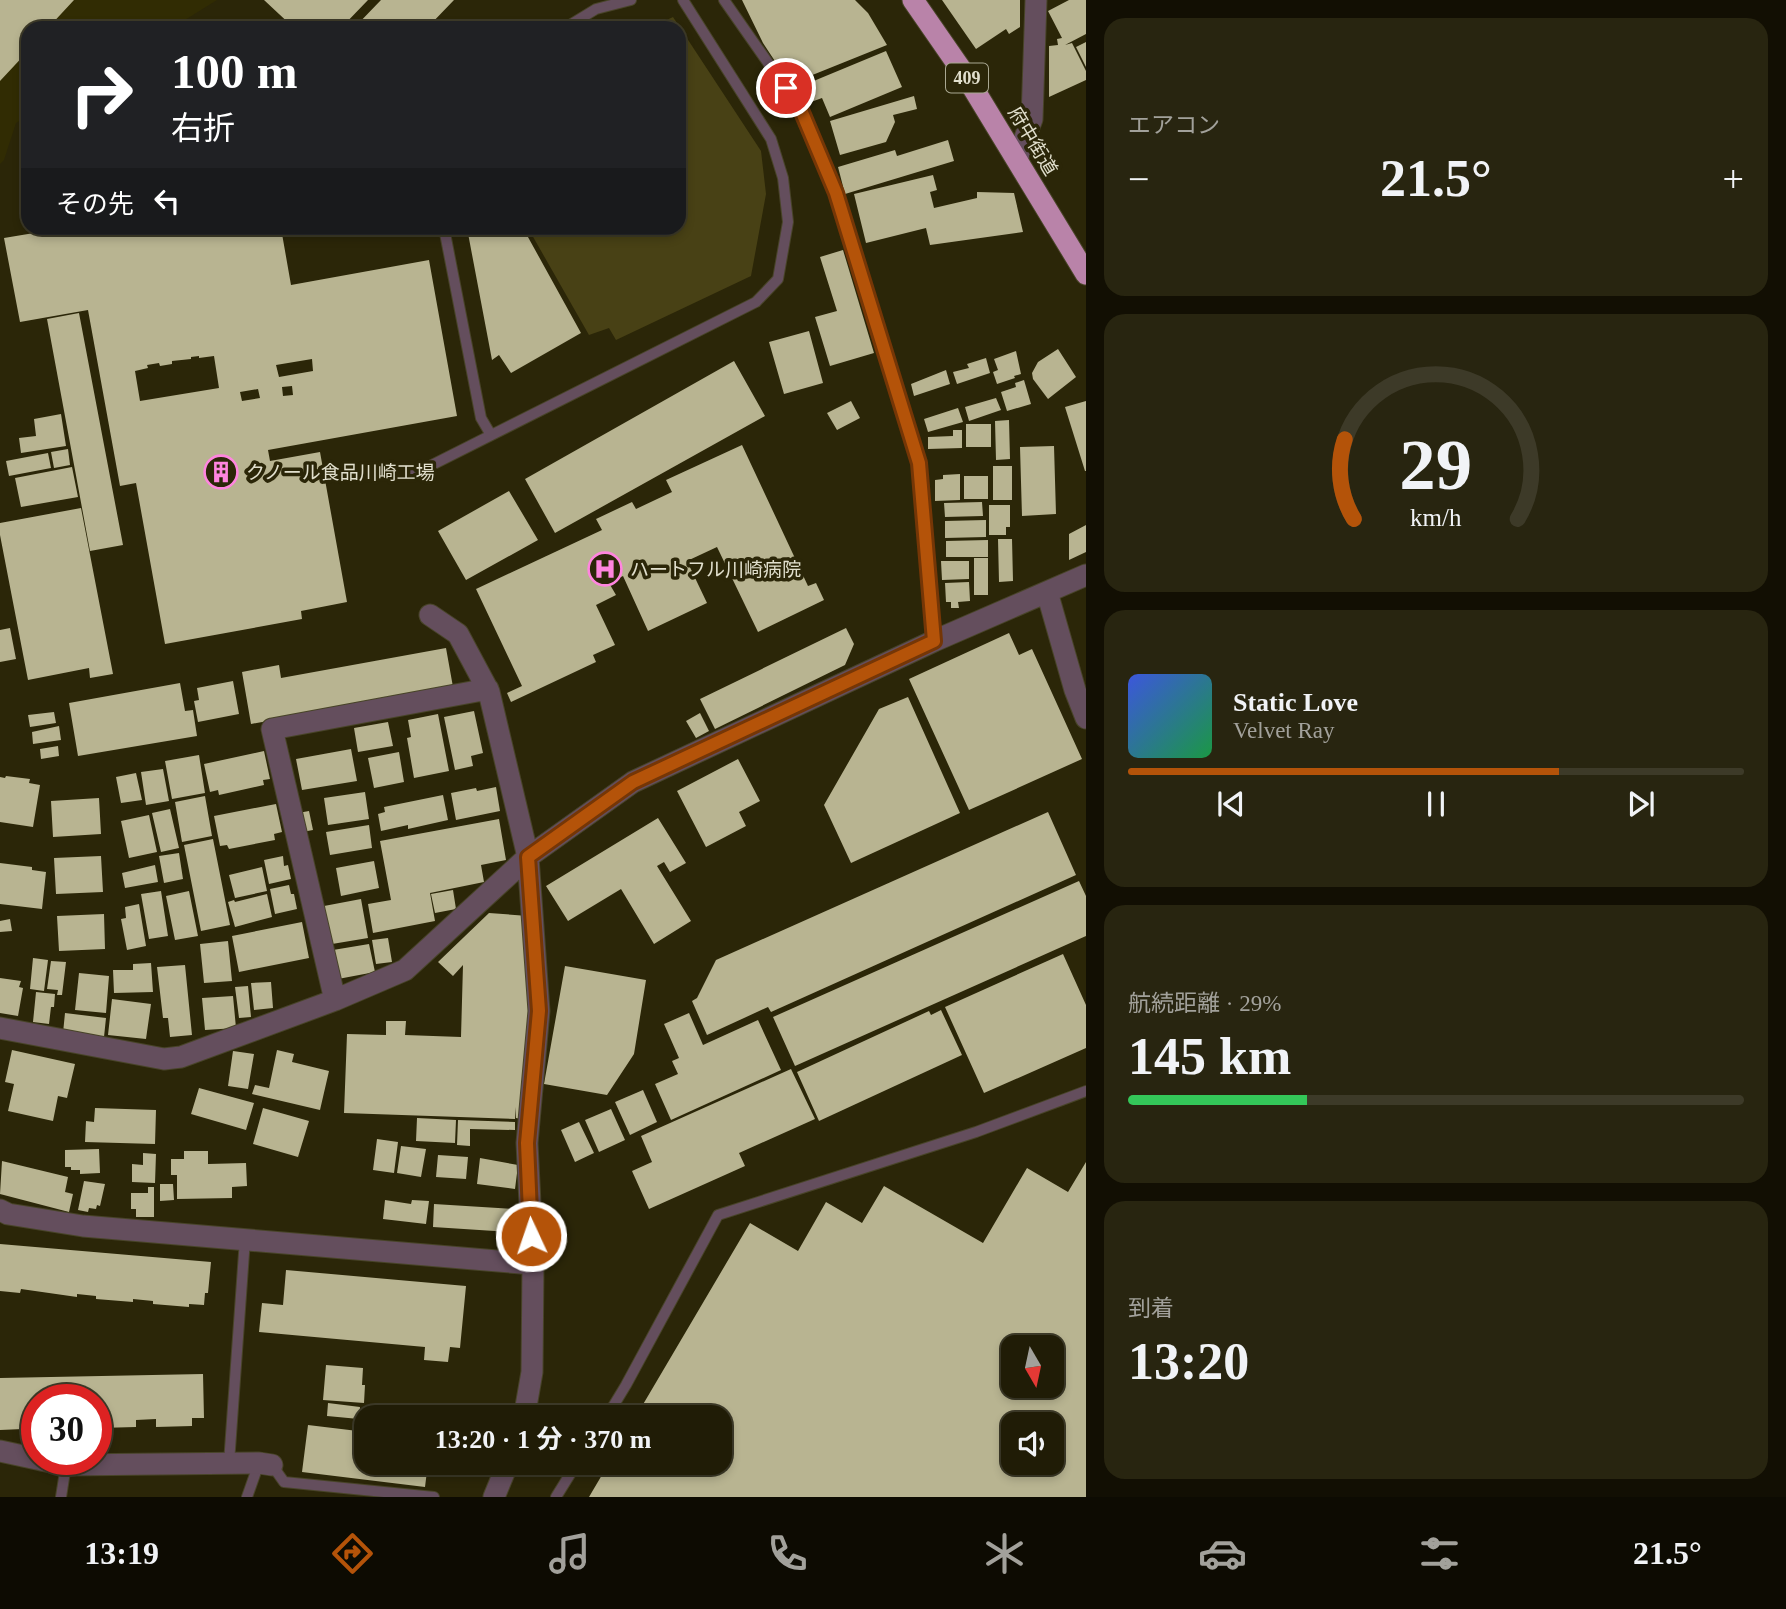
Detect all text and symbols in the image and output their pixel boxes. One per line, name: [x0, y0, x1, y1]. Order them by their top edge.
text: 100 m: [171, 44, 298, 99]
icon: right: [56, 49, 147, 140]
pin: [756, 58, 816, 118]
road number: 409: [946, 64, 988, 92]
icon: arrive: [767, 69, 805, 107]
street label: 府中街道: [1004, 103, 1062, 179]
text: 右折: [171, 110, 235, 146]
text: エアコン: [1128, 113, 1220, 138]
text: 21.5°: [1380, 150, 1492, 207]
text: −: [1128, 158, 1149, 200]
text: +: [1723, 158, 1744, 200]
icon: left: [148, 182, 186, 220]
text: その先: [56, 190, 134, 219]
text: 29: [1400, 424, 1472, 505]
building icon: クノール食品川崎工場: [202, 453, 240, 491]
place label: クノール食品川崎工場: [246, 462, 435, 483]
text: km/h: [1410, 503, 1462, 530]
hospital icon: ハートフル川崎病院: [586, 550, 624, 588]
place label: ハートフル川崎病院: [630, 559, 801, 580]
text: Static Love: [1233, 688, 1358, 717]
text: Velvet Ray: [1233, 718, 1335, 743]
icon: previous: [1212, 785, 1250, 823]
icon: pause: [1417, 785, 1455, 823]
icon: next: [1622, 785, 1660, 823]
text: 航続距離 · 29%: [1128, 991, 1281, 1016]
text: 145 km: [1128, 1028, 1291, 1085]
position arrow: [494, 1199, 568, 1273]
text: 到着: [1128, 1296, 1174, 1321]
text: 13:20: [1128, 1333, 1249, 1390]
north arrow: [1001, 1335, 1064, 1398]
map controls: [1001, 1335, 1064, 1475]
speed limit sign: 30: [21, 1384, 112, 1475]
button: sound: [1001, 1412, 1064, 1475]
text: 13:20 · 1 分 · 370 m: [435, 1425, 651, 1454]
icon: directions: [328, 1529, 377, 1578]
icon: music: [545, 1529, 594, 1578]
icon: phone: [763, 1529, 812, 1578]
icon: climate: [980, 1529, 1029, 1578]
icon: car: [1198, 1529, 1247, 1578]
icon: filters: [1415, 1529, 1464, 1578]
text: 13:19: [84, 1535, 159, 1571]
text: 21.5°: [1633, 1535, 1702, 1571]

